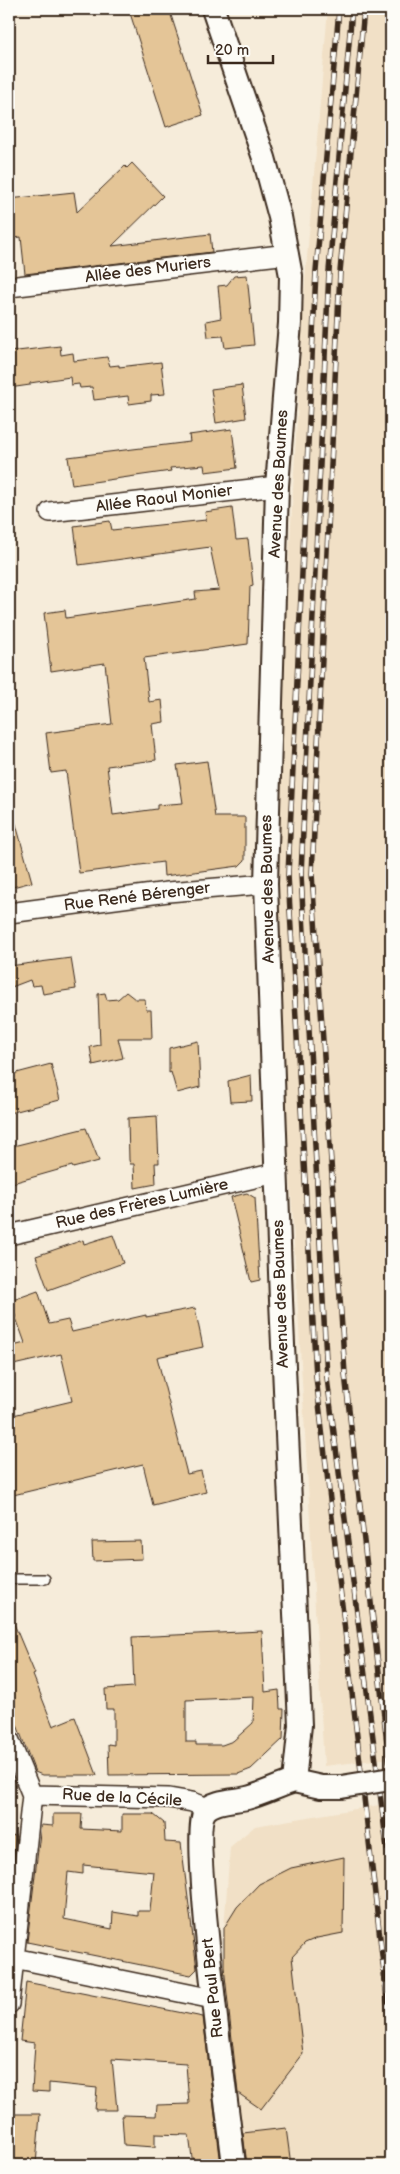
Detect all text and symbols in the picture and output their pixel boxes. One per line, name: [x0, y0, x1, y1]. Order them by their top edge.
scale bar: [208, 32, 272, 64]
text: 20 m: [215, 41, 249, 60]
street label: Allée des Muriers: [84, 253, 212, 287]
street label: Avenue des Baumes: [266, 409, 292, 559]
street label: Allée Raoul Monier: [95, 481, 234, 517]
street label: Avenue des Baumes: [257, 815, 279, 963]
street label: Rue René Bérenger: [63, 879, 211, 915]
street label: Rue des Frères Lumière: [54, 1175, 231, 1233]
street label: Avenue des Baumes: [269, 1219, 293, 1369]
street label: Rue de la Cécile: [62, 1785, 183, 1811]
street label: Rue Paul Bert: [198, 1937, 228, 2039]

